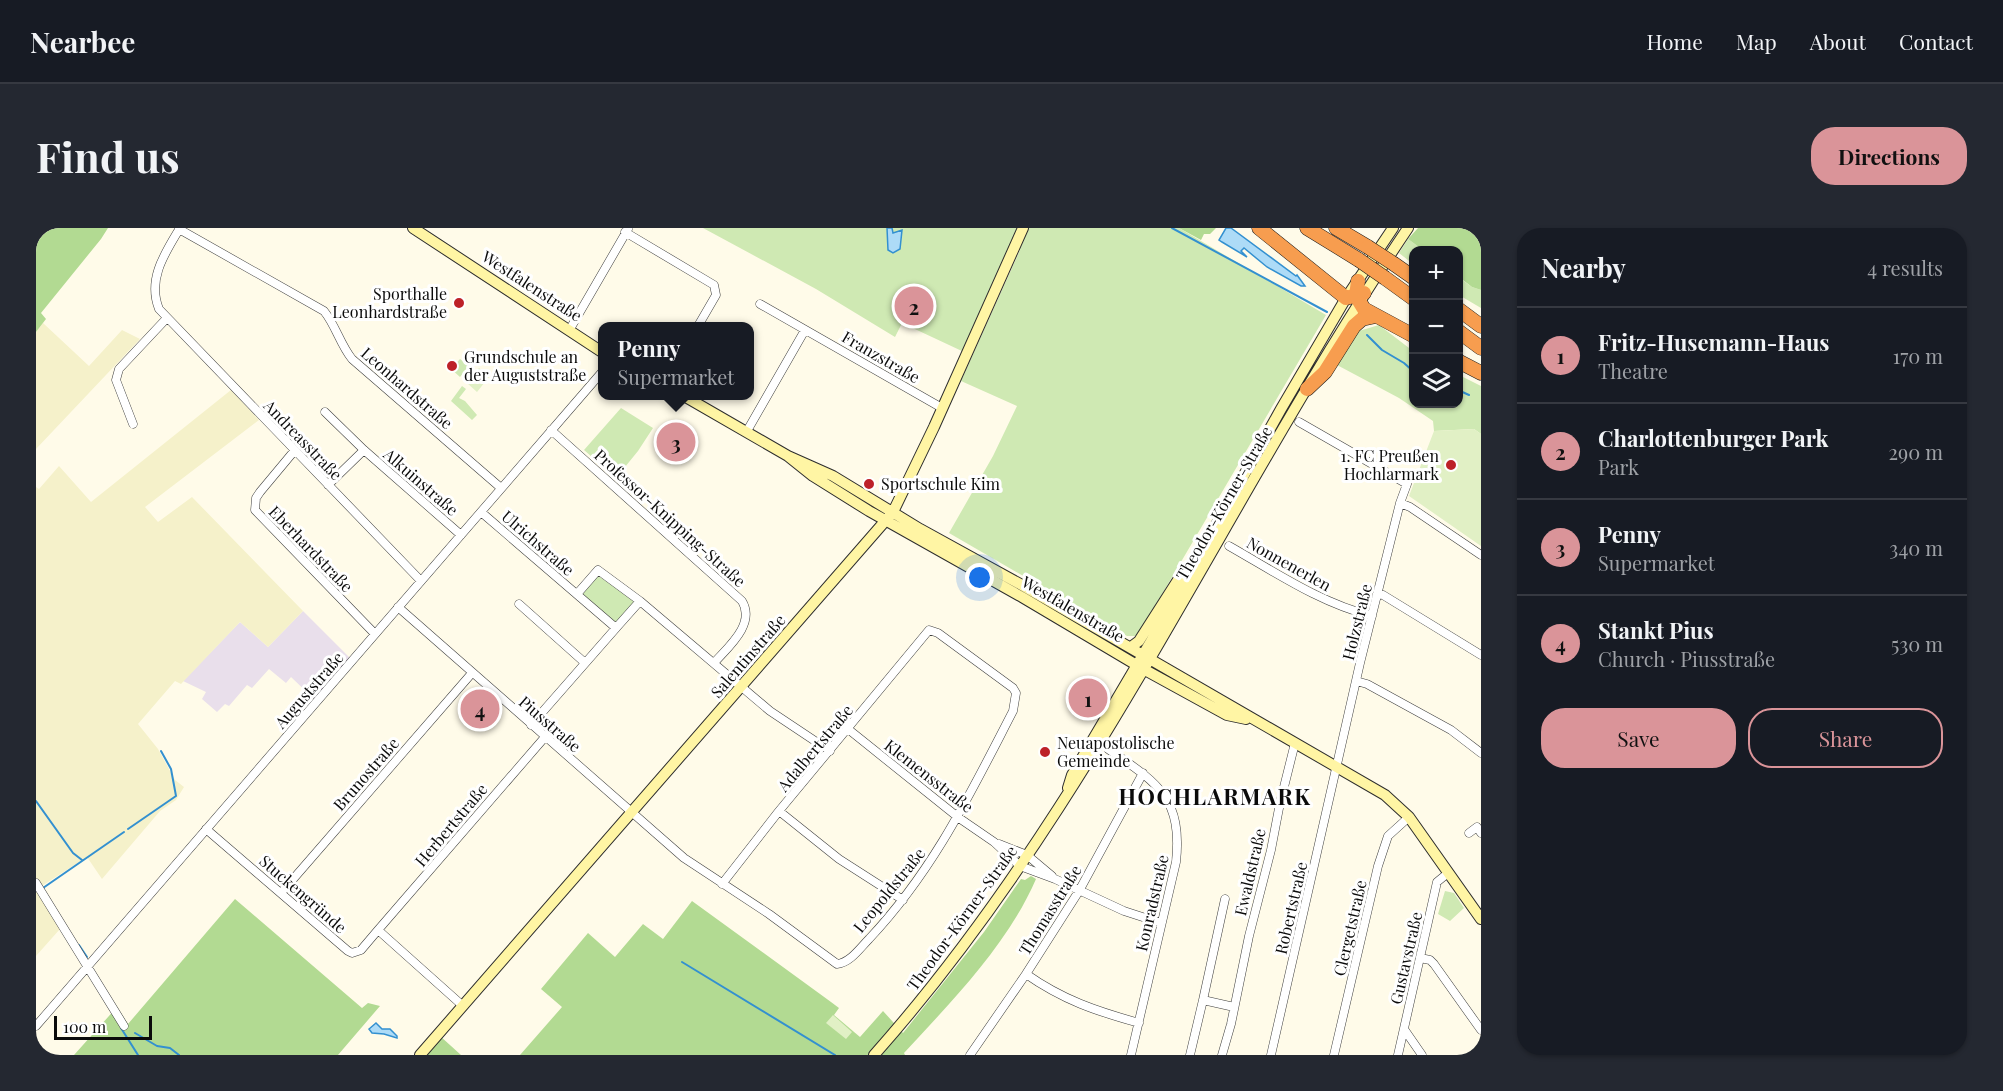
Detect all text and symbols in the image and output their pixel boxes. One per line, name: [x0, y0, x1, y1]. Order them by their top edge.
text: Nearbee: [30, 23, 135, 60]
text: Home: [1647, 27, 1703, 55]
text: Map: [1736, 27, 1777, 55]
text: About: [1810, 27, 1866, 55]
text: Contact: [1899, 27, 1973, 55]
button: Directions: [1811, 127, 1967, 185]
text: Find us: [36, 128, 180, 184]
street label: Westfalenstraße: [477, 245, 586, 326]
map controls: [1409, 246, 1463, 408]
button: +: [1409, 246, 1463, 300]
text: Nearby: [1541, 250, 1626, 285]
text: 4 results: [1867, 254, 1943, 281]
place label: Sporthalle Leonhardstraße: [332, 283, 447, 322]
pin: 2: [894, 284, 934, 328]
marker: Sporthalle Leonhardstraße: [452, 296, 466, 310]
button: −: [1409, 300, 1463, 354]
popup: [598, 322, 754, 400]
street label: Franzstraße: [838, 326, 924, 387]
text: Fritz-Husemann-Haus: [1598, 327, 1830, 357]
text: Penny: [618, 333, 680, 363]
street label: Leonhardstraße: [357, 342, 457, 433]
text: 1: [1557, 342, 1564, 369]
text: 170 m: [1893, 342, 1943, 369]
place label: Grundschule an der Auguststraße: [464, 346, 586, 385]
button: layers: [1409, 354, 1463, 408]
text: Theatre: [1598, 357, 1668, 384]
marker: Grundschule an der Auguststraße: [445, 359, 459, 373]
text: Supermarket: [618, 363, 734, 390]
street label: Andreasstraße: [259, 394, 347, 484]
pin: 3: [656, 420, 696, 464]
street label: Theodor-Körner-Straße: [1171, 422, 1276, 584]
text: Charlottenburger Park: [1598, 423, 1828, 453]
text: 2: [1555, 438, 1566, 465]
text: 290 m: [1889, 438, 1943, 465]
street label: Alkuinstraße: [379, 443, 463, 520]
street label: Professor-Knipping-Straße: [590, 444, 750, 591]
place label: 1. FC Preußen Hochlarmark: [1341, 445, 1439, 484]
text: Park: [1598, 453, 1639, 480]
marker: 1. FC Preußen Hochlarmark: [1444, 458, 1458, 472]
place label: Sportschule Kim: [881, 473, 1000, 494]
marker: Sportschule Kim: [862, 477, 876, 491]
street label: Eberhardstraße: [265, 501, 358, 596]
street label: Ulrichstraße: [498, 505, 579, 580]
text: Penny: [1598, 519, 1661, 549]
street label: Nonnenerlen: [1243, 532, 1336, 596]
text: 3: [1556, 534, 1565, 561]
text: 340 m: [1889, 534, 1943, 561]
text: Supermarket: [1598, 549, 1715, 576]
your location: [965, 563, 994, 592]
street label: Westfalenstraße: [1017, 570, 1128, 646]
street label: Holzstraße: [1337, 582, 1376, 662]
street label: Salentinstraße: [706, 610, 790, 702]
text: Stankt Pius: [1598, 615, 1714, 645]
text: 4: [1555, 630, 1566, 657]
text: 530 m: [1891, 630, 1943, 657]
text: Church · Piusstraße: [1598, 645, 1775, 672]
street label: Auguststraße: [269, 647, 348, 733]
pin: 1: [1068, 676, 1108, 720]
pin: 4: [460, 686, 500, 732]
street label: Piusstraße: [515, 691, 586, 756]
street label: Adalbertstraße: [771, 700, 857, 796]
button: Save: [1541, 708, 1736, 768]
button: Share: [1748, 708, 1943, 768]
place label: Neuapostolische Gemeinde: [1057, 732, 1175, 771]
street label: Brunostraße: [328, 733, 403, 815]
street label: Klemensstraße: [881, 734, 978, 817]
marker: Neuapostolische Gemeinde: [1038, 745, 1052, 759]
street label: Herbertstraße: [410, 779, 491, 870]
district label: HOCHLARMARK: [1119, 781, 1311, 811]
street label: Ewaldstraße: [1229, 826, 1270, 918]
street label: Theodor-Körner-Straße: [902, 841, 1021, 994]
street label: Leopoldstraße: [848, 843, 929, 936]
street label: Stuckengründe: [255, 850, 351, 937]
street label: Konradstraße: [1130, 853, 1173, 953]
street label: Robertstraße: [1270, 860, 1311, 956]
street label: Thomasstraße: [1013, 861, 1086, 959]
street label: Clergetstraße: [1328, 878, 1371, 978]
street label: Gustavstraße: [1385, 910, 1426, 1006]
scale bar: [54, 1013, 152, 1040]
text: 100 m: [63, 1016, 106, 1037]

